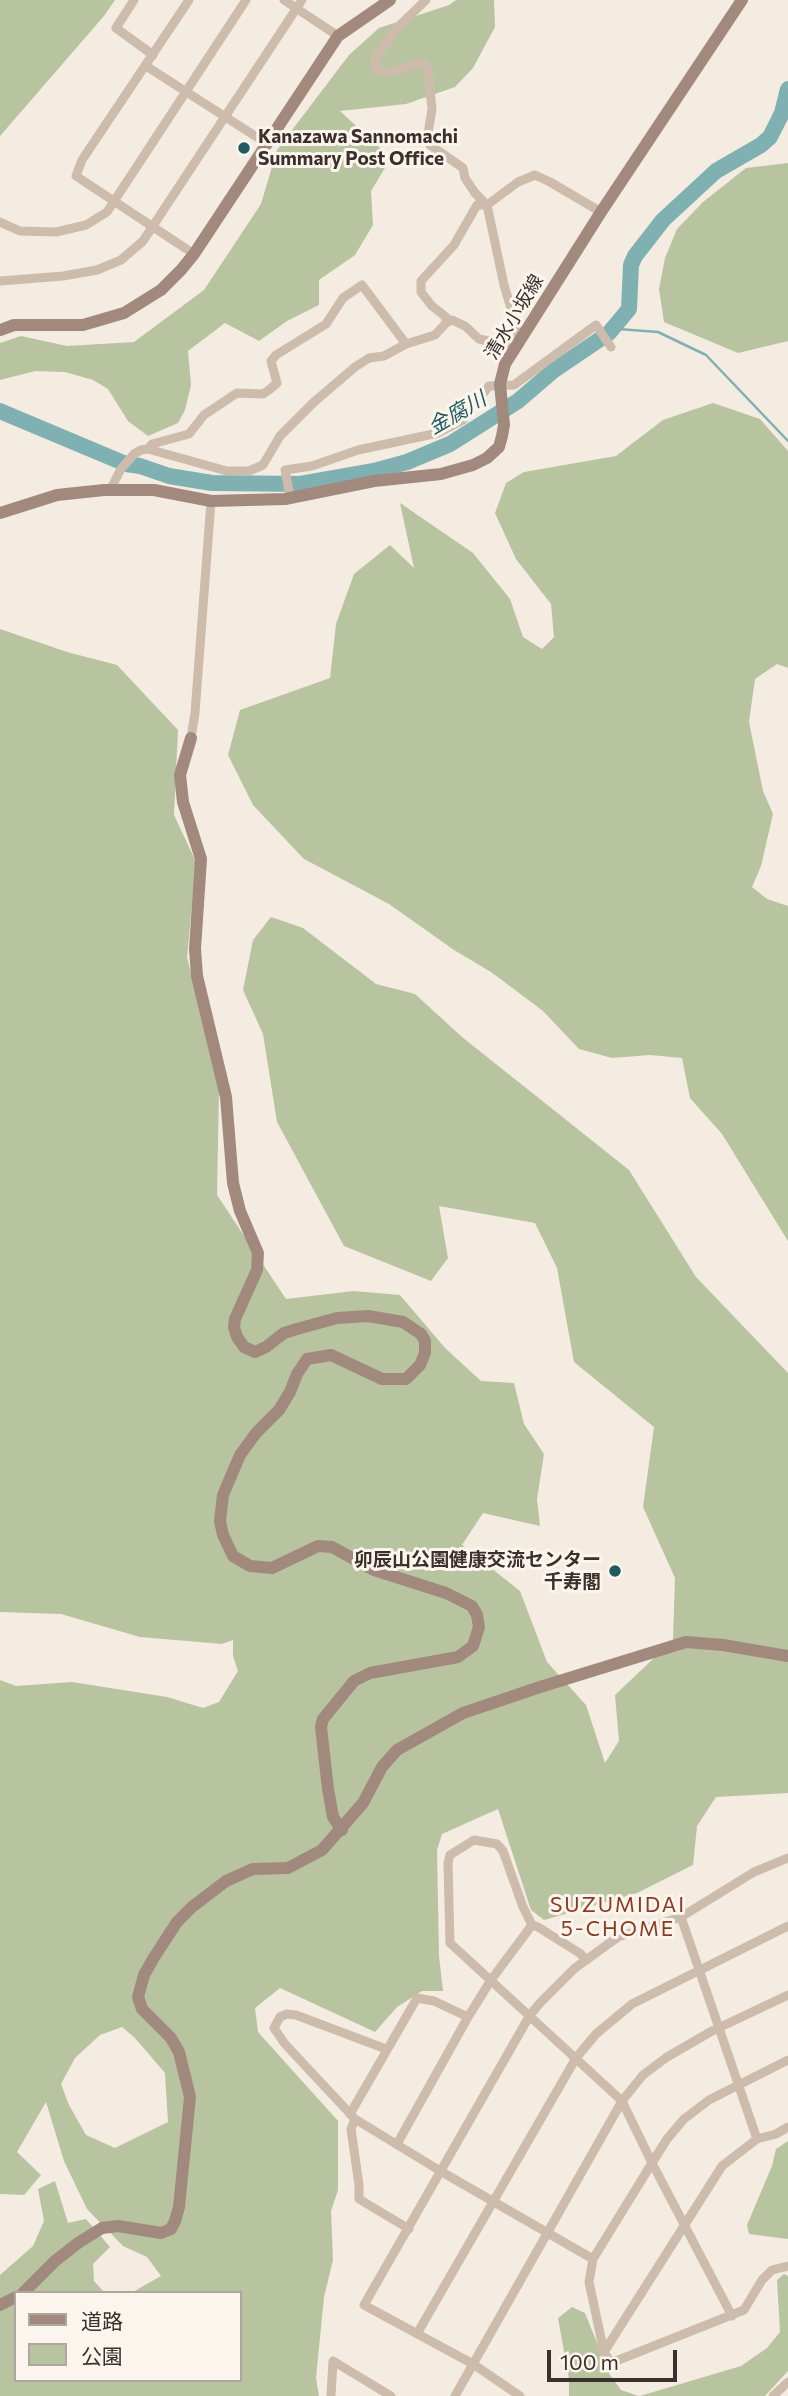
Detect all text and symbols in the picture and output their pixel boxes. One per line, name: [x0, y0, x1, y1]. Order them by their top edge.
place label: Kanazawa Sannomachi Summary Post Office: [258, 126, 458, 170]
marker: Kanazawa Sannomachi Summary Post Office: [236, 140, 252, 156]
street label: 清水小坂線: [480, 270, 548, 364]
water label: 金腐川: [423, 386, 491, 440]
place label: 卯辰山公園健康交流センター 千寿閣: [354, 1549, 601, 1593]
marker: 卯辰山公園健康交流センター 千寿閣: [607, 1563, 623, 1579]
district label: SUZUMIDAI 5-CHOME: [551, 1892, 685, 1942]
legend: [14, 2291, 242, 2382]
text: 道路: [81, 2308, 123, 2333]
scale bar: [550, 2336, 680, 2380]
text: 公園: [81, 2343, 123, 2368]
text: 100 m: [560, 2349, 619, 2374]

